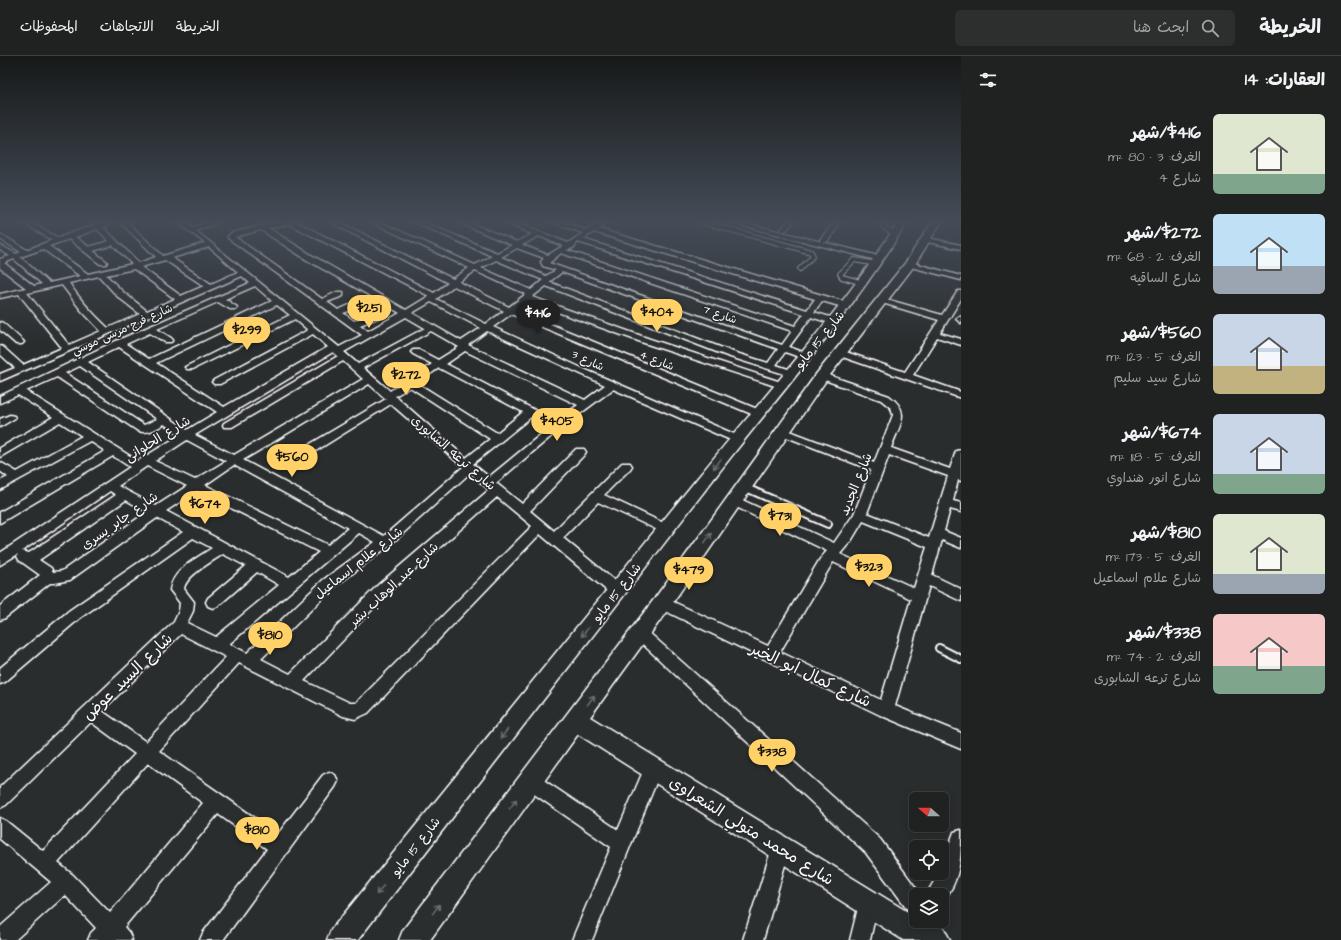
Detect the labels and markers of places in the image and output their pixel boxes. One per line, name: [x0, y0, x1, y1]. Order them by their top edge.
pin: $251: [345, 295, 393, 329]
pin: $404: [633, 299, 681, 333]
pin: $416: [514, 300, 562, 334]
pin: $299: [223, 317, 271, 351]
pin: $272: [382, 362, 430, 396]
pin: $405: [533, 408, 581, 442]
pin: $560: [268, 444, 316, 478]
pin: $674: [181, 491, 229, 525]
pin: $731: [756, 503, 804, 537]
pin: $323: [845, 554, 893, 588]
pin: $479: [665, 557, 713, 591]
pin: $810: [246, 622, 294, 656]
pin: $338: [748, 739, 796, 773]
pin: $810: [233, 817, 281, 851]

